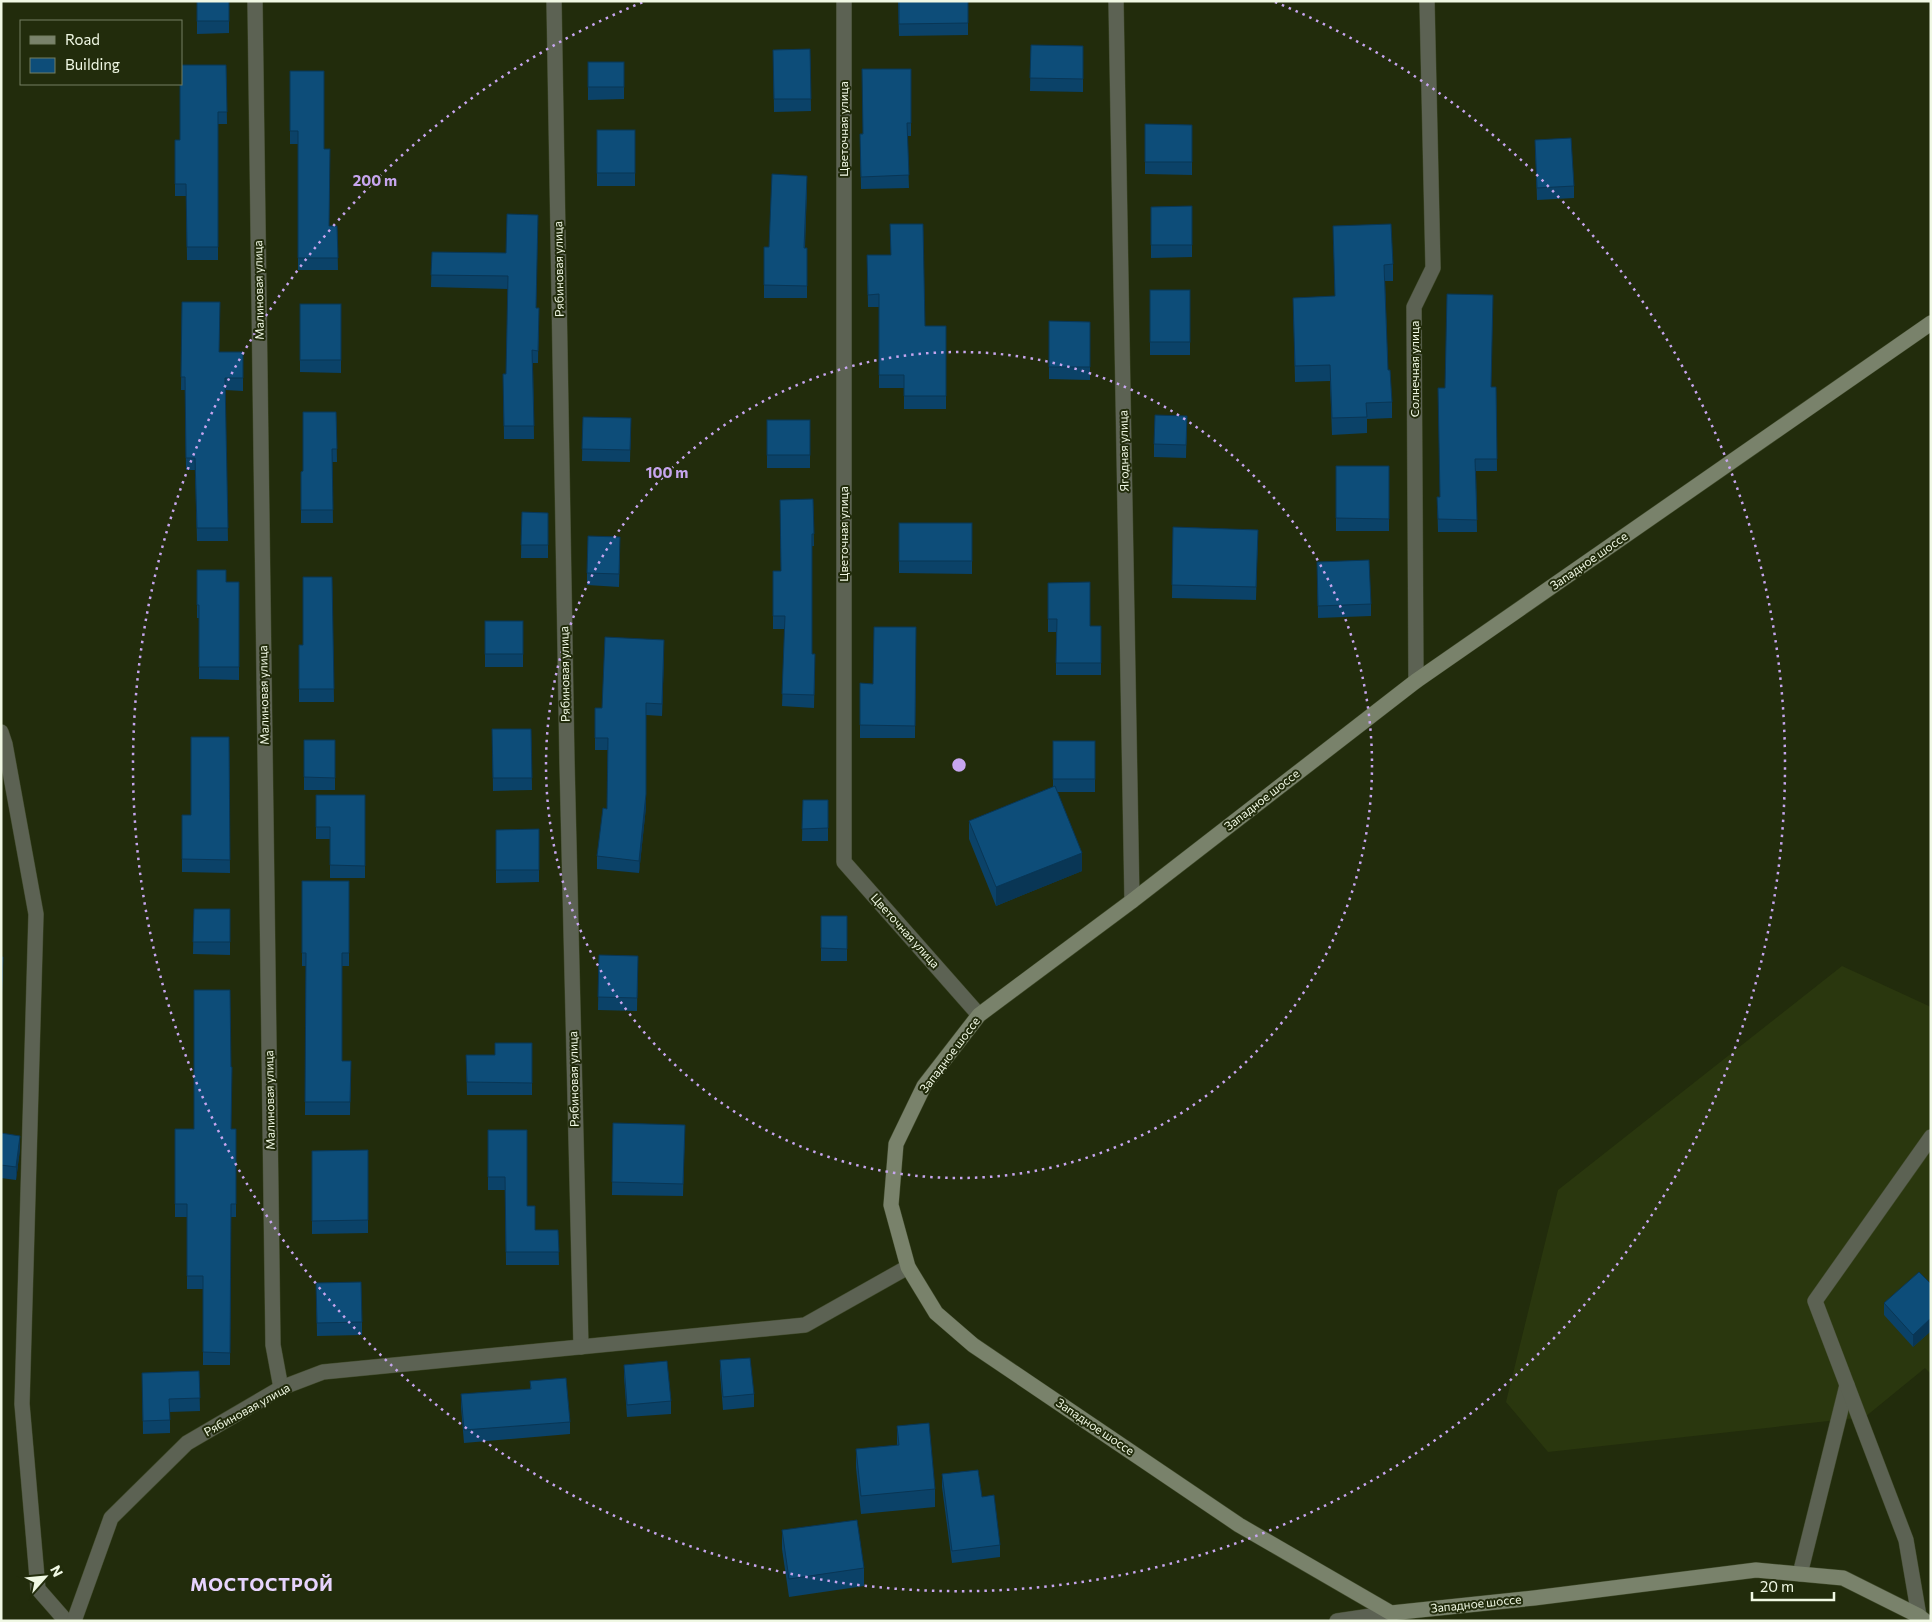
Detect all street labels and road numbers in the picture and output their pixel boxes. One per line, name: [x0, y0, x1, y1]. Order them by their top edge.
street label: Цветочная улица: [836, 81, 850, 177]
street label: Рябиновая улица: [550, 221, 566, 317]
street label: Малиновая улица: [250, 240, 266, 340]
street label: Солнечная улица: [1407, 321, 1421, 417]
street label: Ягодная улица: [1115, 410, 1131, 492]
street label: Цветочная улица: [836, 486, 850, 582]
street label: Западное шоссе: [1547, 528, 1630, 592]
street label: Рябиновая улица: [556, 626, 572, 722]
street label: Малиновая улица: [255, 645, 271, 745]
street label: Западное шоссе: [1221, 766, 1302, 833]
street label: Цветочная улица: [869, 890, 943, 970]
street label: Западное шоссе: [916, 1014, 982, 1095]
street label: Рябиновая улица: [565, 1031, 581, 1127]
street label: Малиновая улица: [261, 1050, 277, 1150]
street label: Рябиновая улица: [201, 1380, 292, 1439]
street label: Западное шоссе: [1054, 1395, 1137, 1457]
street label: Западное шоссе: [1430, 1591, 1522, 1615]

